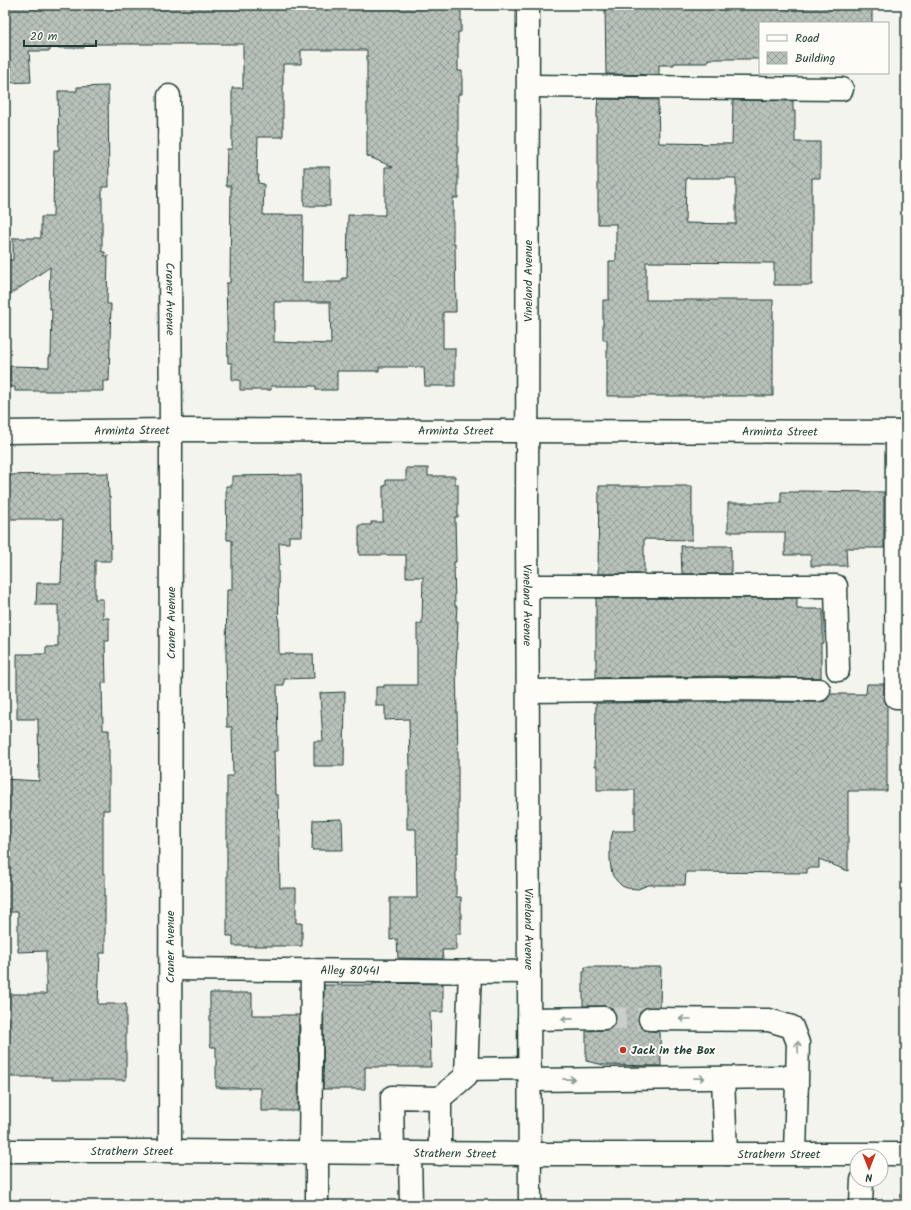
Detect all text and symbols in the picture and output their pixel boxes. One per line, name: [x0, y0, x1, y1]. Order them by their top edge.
scale bar: [24, 22, 96, 48]
legend: [759, 22, 889, 74]
text: 20 m: [30, 27, 58, 46]
text: Road: [795, 29, 820, 48]
text: Building: [795, 49, 835, 68]
street label: Vineland Avenue: [519, 239, 538, 322]
street label: Craner Avenue: [160, 263, 179, 336]
street label: Arminta Street: [94, 421, 170, 441]
street label: Arminta Street: [418, 422, 494, 441]
street label: Arminta Street: [742, 423, 818, 442]
street label: Vineland Avenue: [517, 564, 537, 647]
street label: Craner Avenue: [162, 586, 181, 659]
street label: Vineland Avenue: [519, 888, 538, 971]
street label: Craner Avenue: [161, 910, 180, 983]
street label: Alley 80441: [320, 961, 380, 981]
one-way arrow: [561, 1015, 574, 1023]
one-way arrow: [679, 1015, 692, 1023]
place label: Jack in the Box: [631, 1041, 715, 1060]
one-way arrow: [794, 1041, 801, 1054]
marker: Jack in the Box: [618, 1045, 628, 1055]
one-way arrow: [692, 1074, 705, 1082]
one-way arrow: [562, 1076, 575, 1083]
street label: Strathern Street: [91, 1142, 174, 1161]
street label: Strathern Street: [413, 1144, 497, 1164]
street label: Strathern Street: [738, 1145, 821, 1164]
north arrow: [849, 1148, 889, 1188]
text: N: [865, 1168, 872, 1186]

